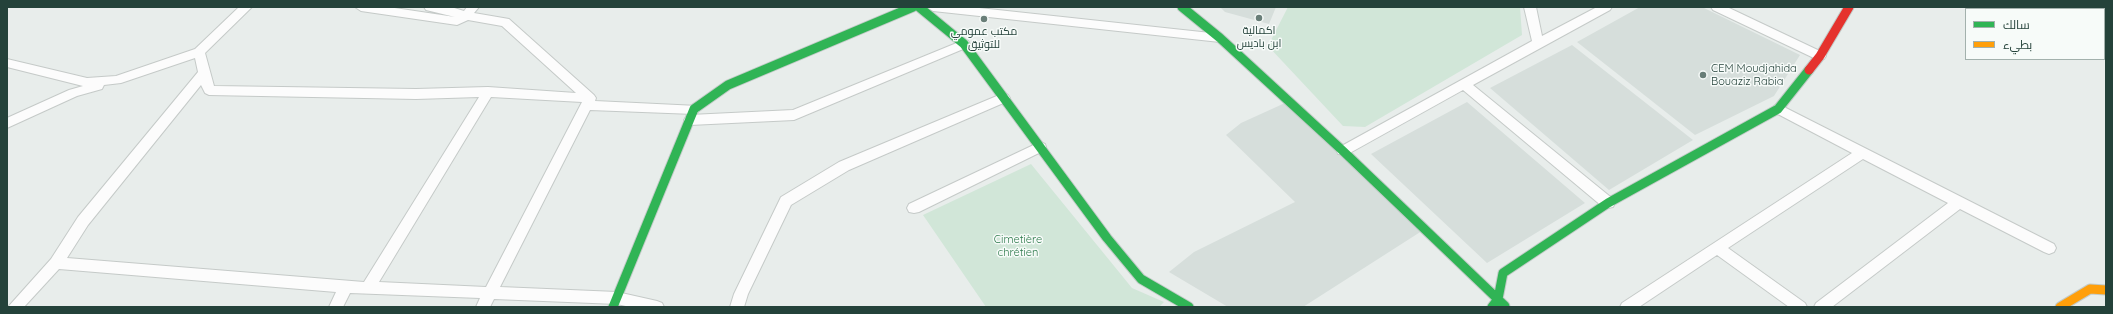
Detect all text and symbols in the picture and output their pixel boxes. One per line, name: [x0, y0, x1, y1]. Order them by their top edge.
legend: [1965, 8, 2105, 60]
marker: اكمالية ابن باديس: [1254, 13, 1264, 23]
marker: مكتب عمومي للتوثيق: [979, 14, 989, 24]
text: سالك: [2003, 17, 2030, 32]
place label: اكمالية ابن باديس: [1237, 24, 1281, 50]
place label: مكتب عمومي للتوثيق: [951, 25, 1017, 51]
text: بطيء: [2003, 37, 2032, 52]
place label: CEM Moudjahida Bouaziz Rabia: [1711, 62, 1797, 88]
marker: CEM Moudjahida Bouaziz Rabia: [1698, 70, 1708, 80]
park label: Cimetière chrétien: [994, 233, 1042, 259]

